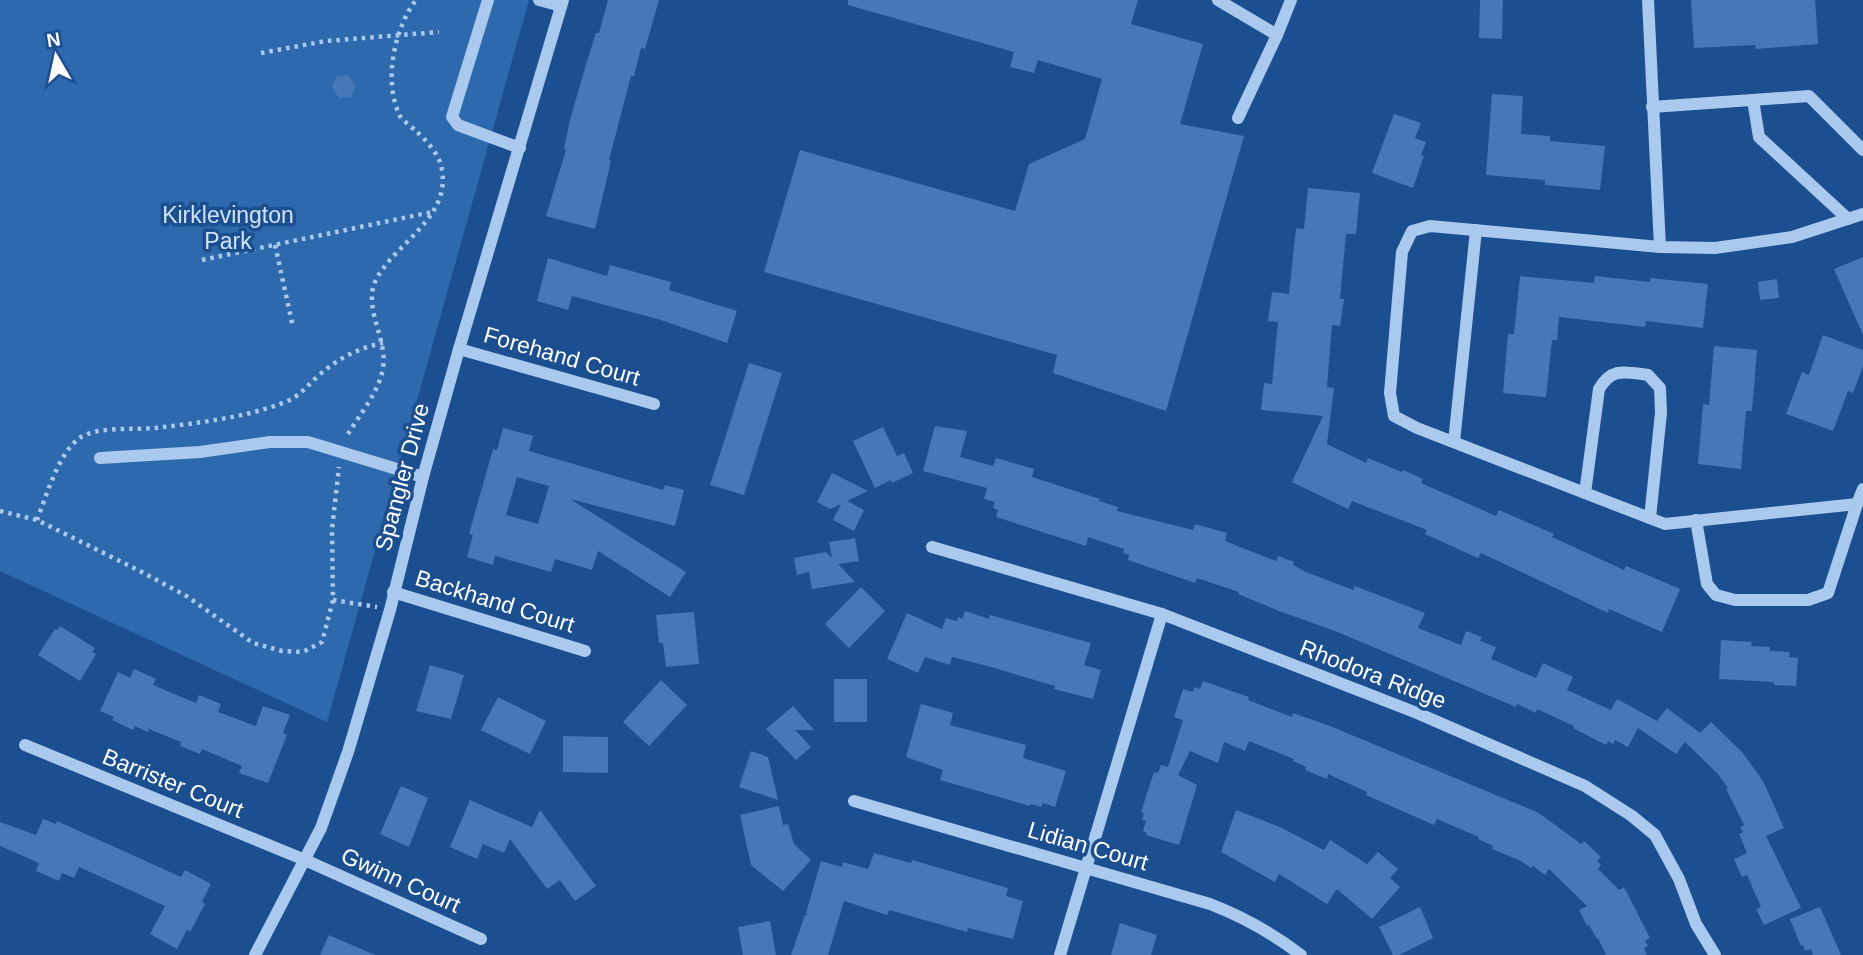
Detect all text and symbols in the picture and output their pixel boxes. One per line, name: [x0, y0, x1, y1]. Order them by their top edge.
north arrow: [21, 21, 91, 91]
text: N: [45, 28, 62, 51]
park label: Kirklevington Park: [162, 202, 294, 254]
street label: Forehand Court: [481, 321, 644, 391]
street label: Spangler Drive: [370, 400, 434, 554]
street label: Backhand Court: [412, 564, 578, 638]
street label: Rhodora Ridge: [1296, 634, 1450, 714]
street label: Barrister Court: [99, 743, 248, 823]
street label: Lidian Court: [1025, 816, 1152, 876]
street label: Gwinn Court: [337, 842, 465, 918]

